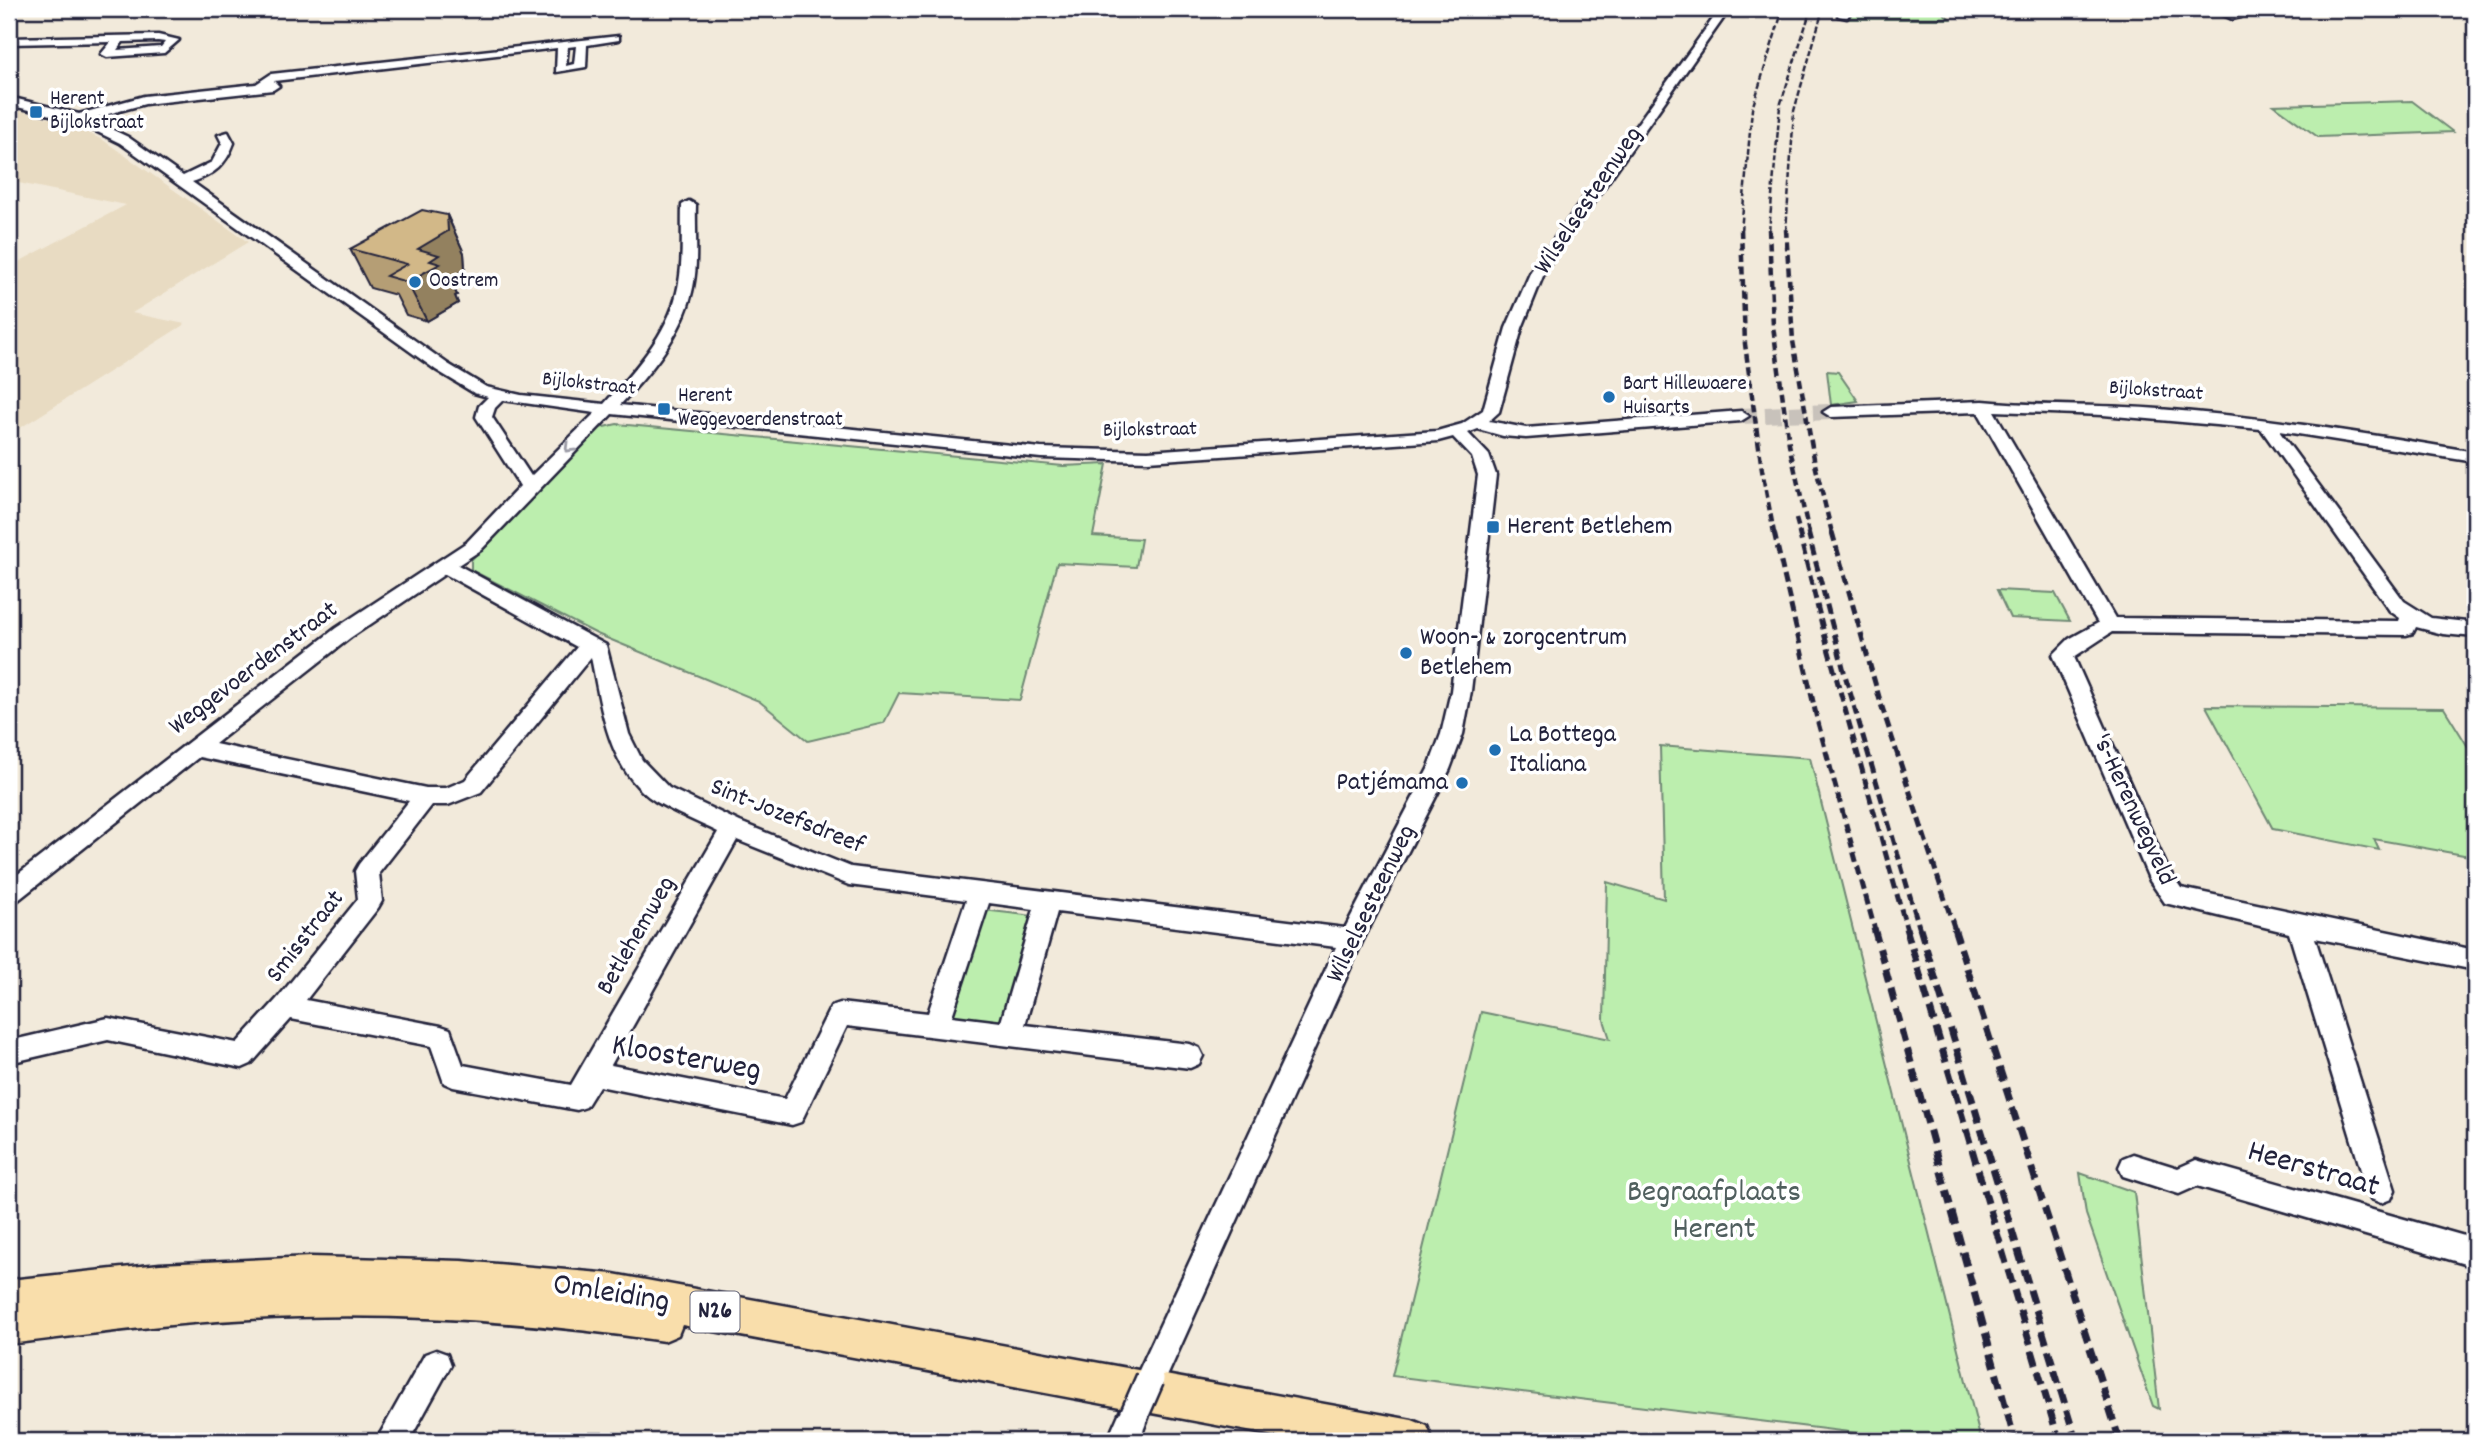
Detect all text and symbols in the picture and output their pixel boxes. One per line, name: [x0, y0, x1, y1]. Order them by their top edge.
place label: Herent Bijlokstraat: [50, 85, 144, 139]
marker: Herent Bijlokstraat: [28, 104, 44, 120]
street label: Wilselsesteenweg: [1526, 119, 1652, 283]
place label: Oostrem: [429, 267, 498, 297]
marker: Oostrem: [407, 274, 423, 290]
street label: Bijlokstraat: [541, 365, 638, 405]
place label: Bart Hillewaere Huisarts: [1623, 370, 1747, 424]
street label: Bijlokstraat: [2108, 374, 2204, 410]
place label: Herent Weggevoerdenstraat: [678, 382, 843, 436]
marker: Bart Hillewaere Huisarts: [1601, 389, 1617, 405]
marker: Herent Weggevoerdenstraat: [656, 401, 672, 417]
street label: Bijlokstraat: [1103, 415, 1198, 447]
one-way arrow: [565, 440, 577, 452]
place label: Herent Betlehem: [1507, 509, 1673, 546]
marker: Herent Betlehem: [1485, 519, 1501, 535]
street label: Weggevoerdenstraat: [161, 593, 347, 745]
place label: Woon- & zorgcentrum Betlehem: [1420, 620, 1627, 687]
marker: Woon- & zorgcentrum Betlehem: [1398, 645, 1414, 661]
place label: La Bottega Italiana: [1509, 717, 1617, 784]
street label: 's-Herenwegveld: [2082, 728, 2184, 892]
marker: La Bottega Italiana: [1487, 742, 1503, 758]
place label: Patjémama: [1336, 765, 1449, 802]
street label: Sint-Jozefsdreef: [704, 769, 870, 865]
marker: Patjémama: [1454, 775, 1470, 791]
street label: Wilselsesteenweg: [1318, 819, 1426, 989]
street label: Betlehemweg: [588, 870, 686, 1002]
street label: Smisstraat: [258, 882, 354, 991]
street label: Kloosterweg: [608, 1024, 764, 1096]
street label: Heerstraat: [2242, 1130, 2385, 1212]
park label: Begraafplaats Herent: [1627, 1171, 1801, 1254]
street label: Omleiding: [549, 1263, 673, 1327]
road number: N26: [690, 1292, 740, 1332]

